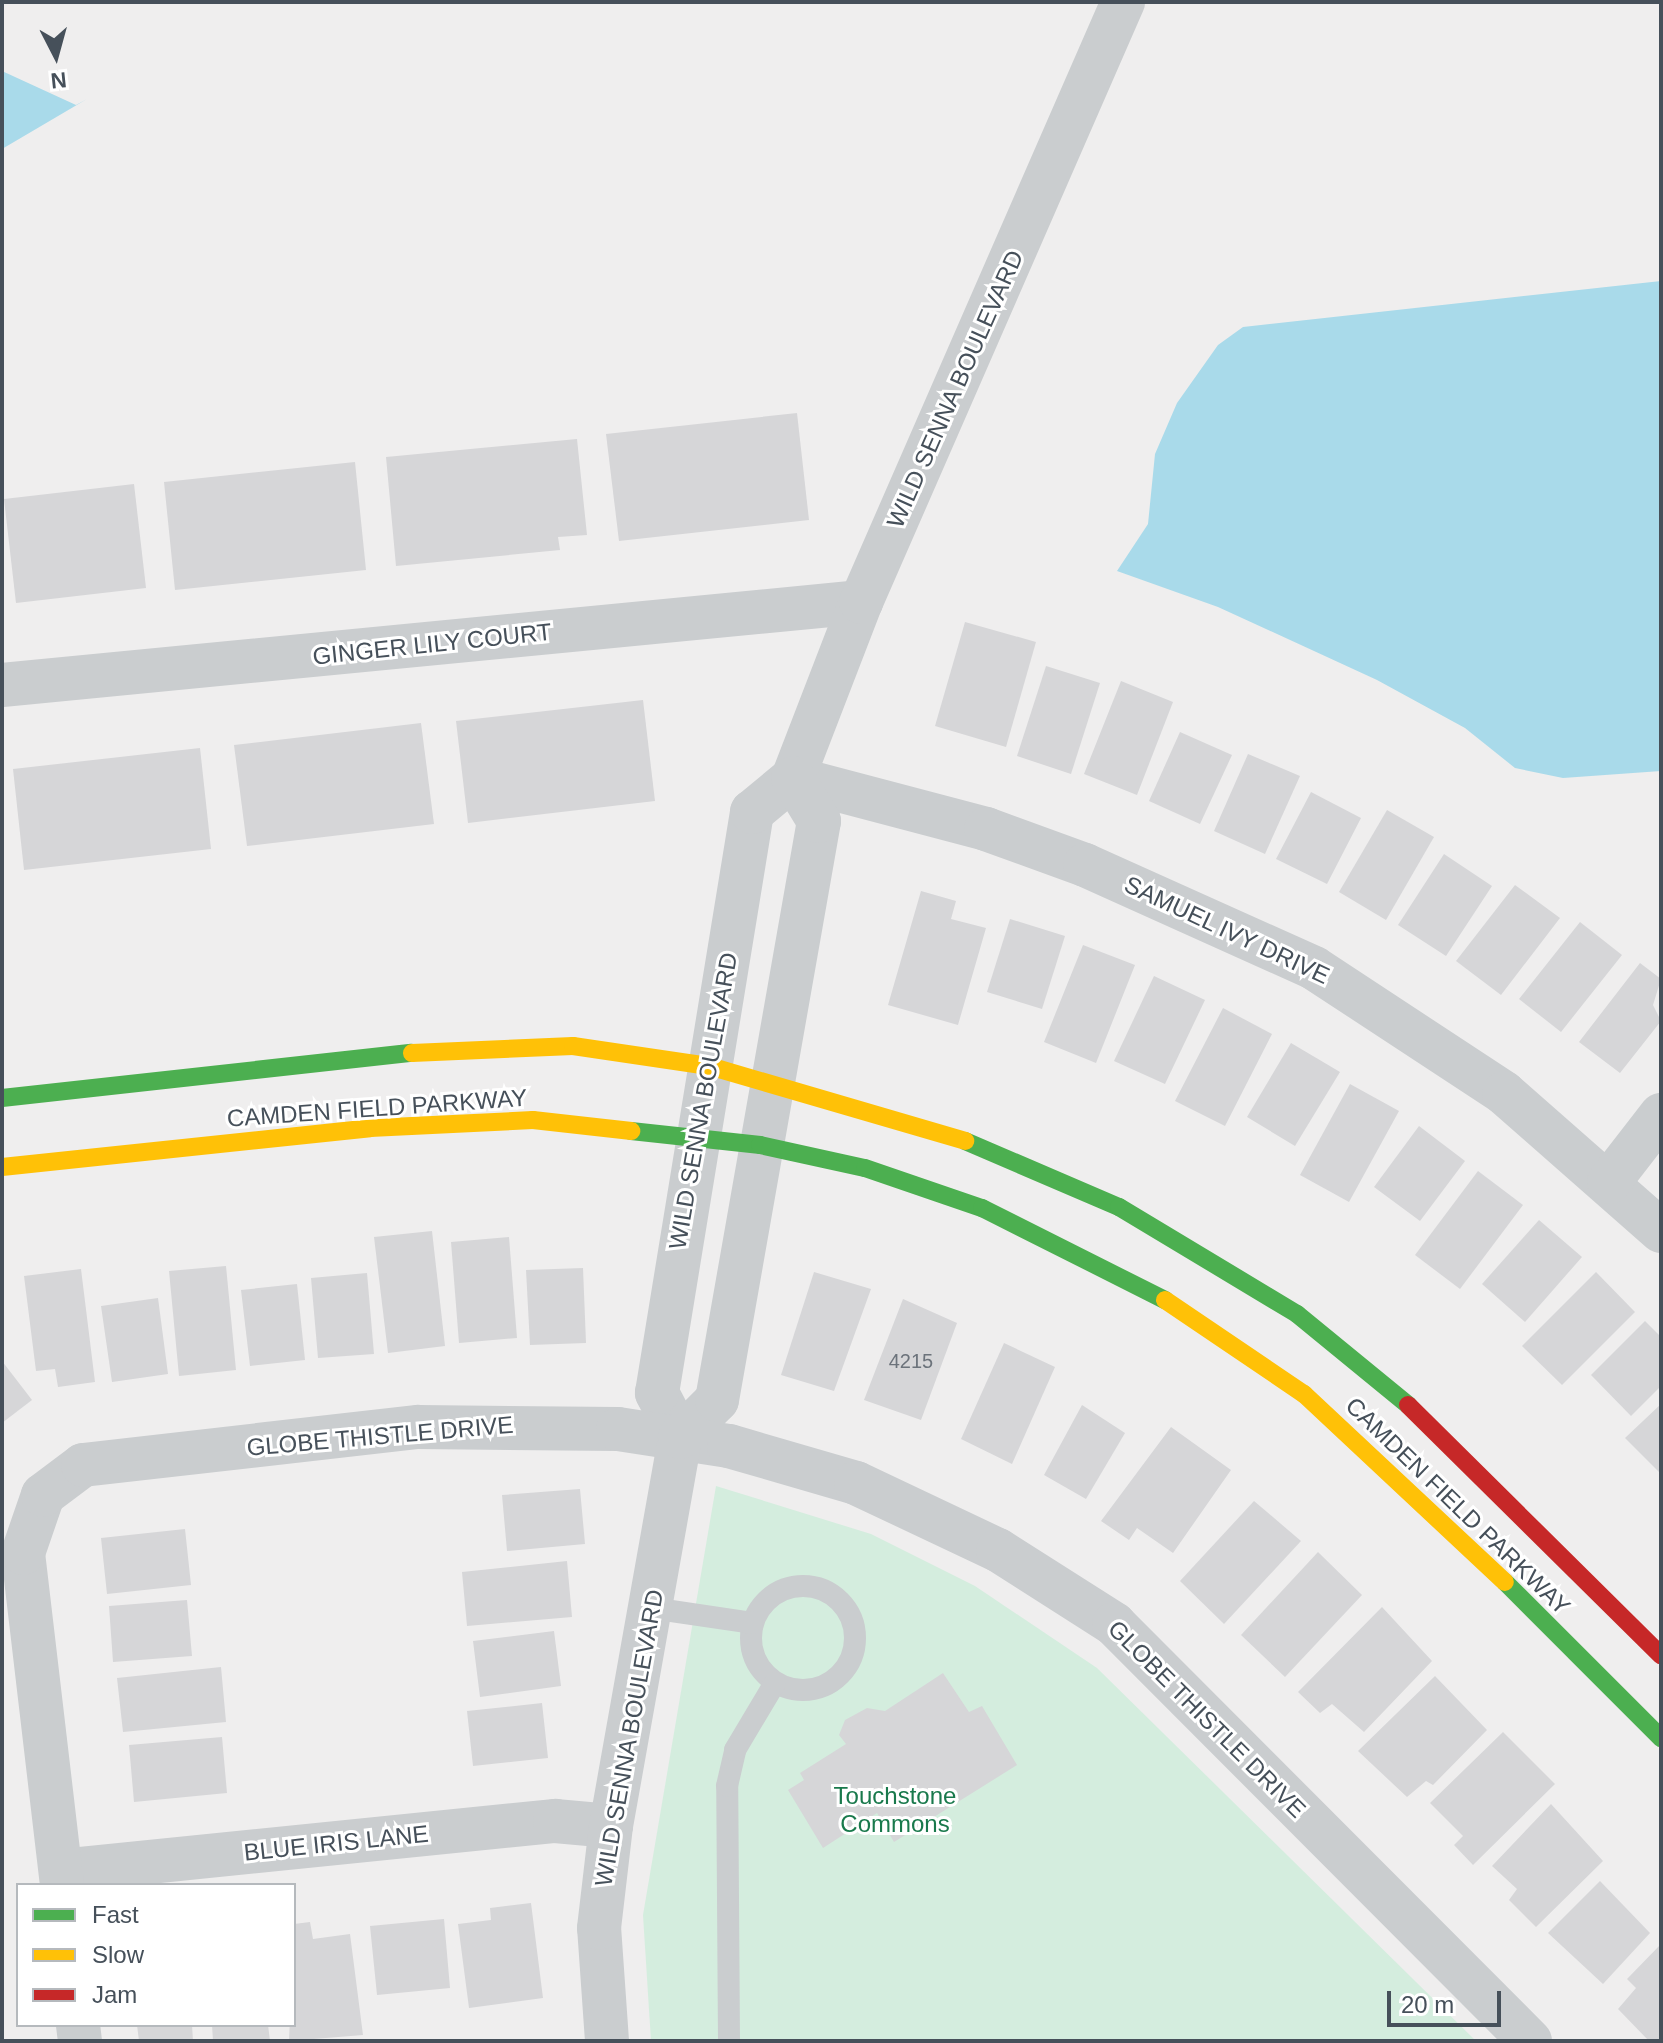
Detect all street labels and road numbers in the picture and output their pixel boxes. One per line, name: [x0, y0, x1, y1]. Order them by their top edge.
street label: WILD SENNA BOULEVARD: [880, 245, 1030, 533]
street label: GINGER LILY COURT: [311, 617, 553, 671]
street label: SAMUEL IVY DRIVE: [1119, 870, 1335, 990]
street label: WILD SENNA BOULEVARD: [663, 950, 743, 1252]
street label: CAMDEN FIELD PARKWAY: [226, 1083, 528, 1133]
street label: CAMDEN FIELD PARKWAY: [1340, 1391, 1576, 1621]
street label: GLOBE THISTLE DRIVE: [245, 1410, 515, 1462]
street label: WILD SENNA BOULEVARD: [589, 1587, 669, 1889]
street label: GLOBE THISTLE DRIVE: [1102, 1614, 1312, 1824]
street label: BLUE IRIS LANE: [242, 1819, 430, 1867]

